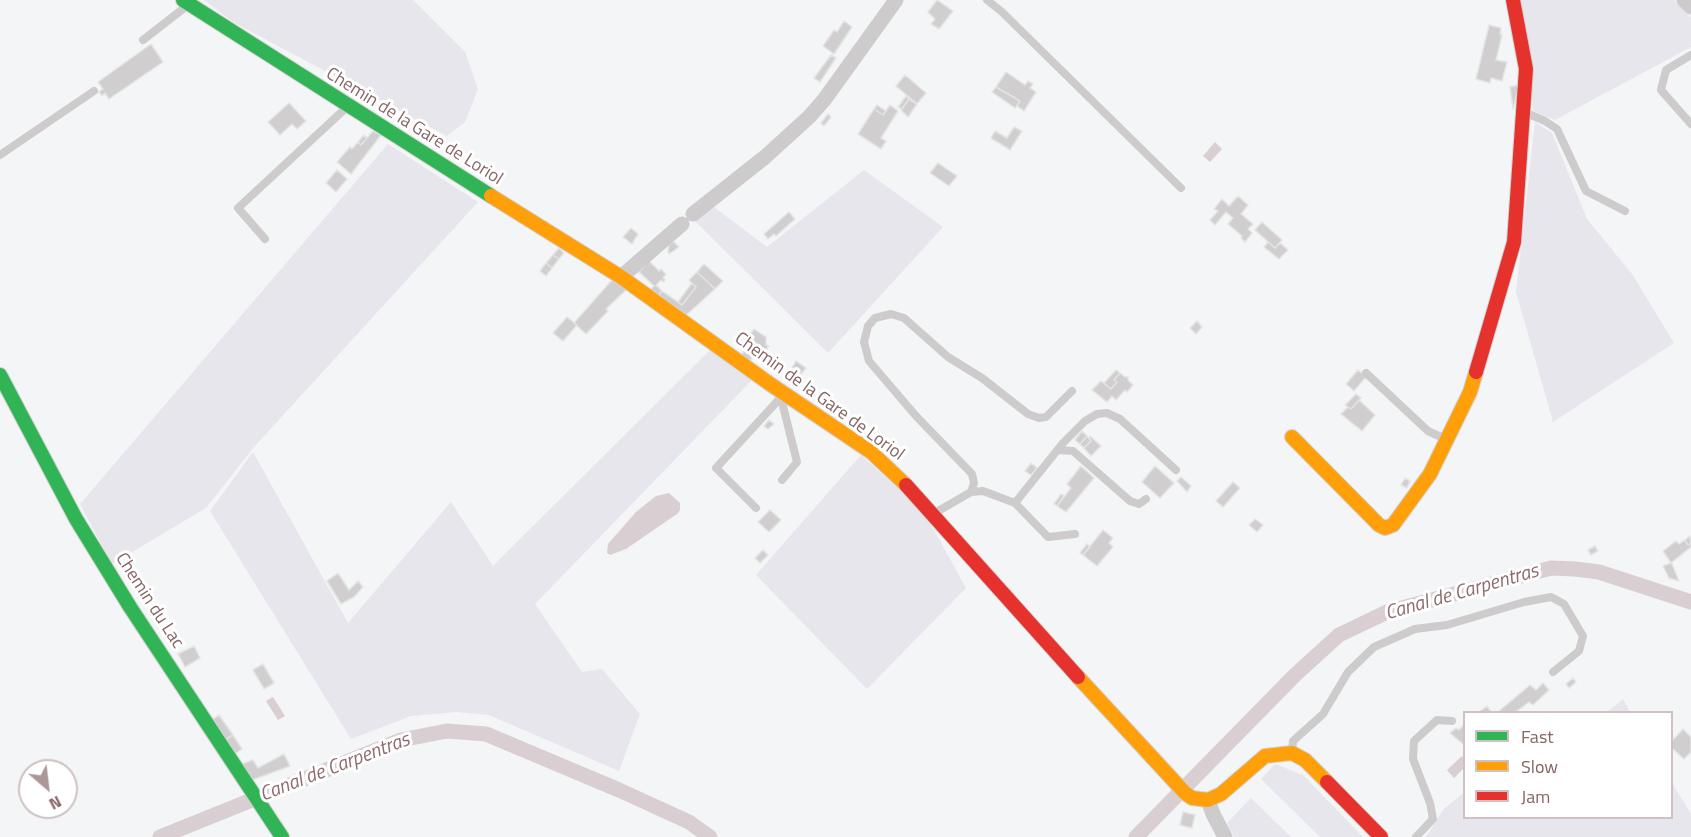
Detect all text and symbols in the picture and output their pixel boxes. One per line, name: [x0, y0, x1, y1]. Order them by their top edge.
street label: Chemin de la Gare de Loriol: [322, 64, 506, 190]
street label: Chemin de la Gare de Loriol: [730, 328, 908, 466]
street label: Chemin du Lac: [110, 549, 188, 653]
water label: Canal de Carpentras: [1383, 560, 1541, 626]
legend: [1463, 711, 1673, 819]
text: Fast: [1521, 723, 1554, 750]
water label: Canal de Carpentras: [257, 728, 413, 808]
text: Slow: [1521, 753, 1558, 780]
north arrow: [18, 759, 78, 819]
text: Jam: [1521, 783, 1550, 810]
text: N: [45, 790, 66, 816]

